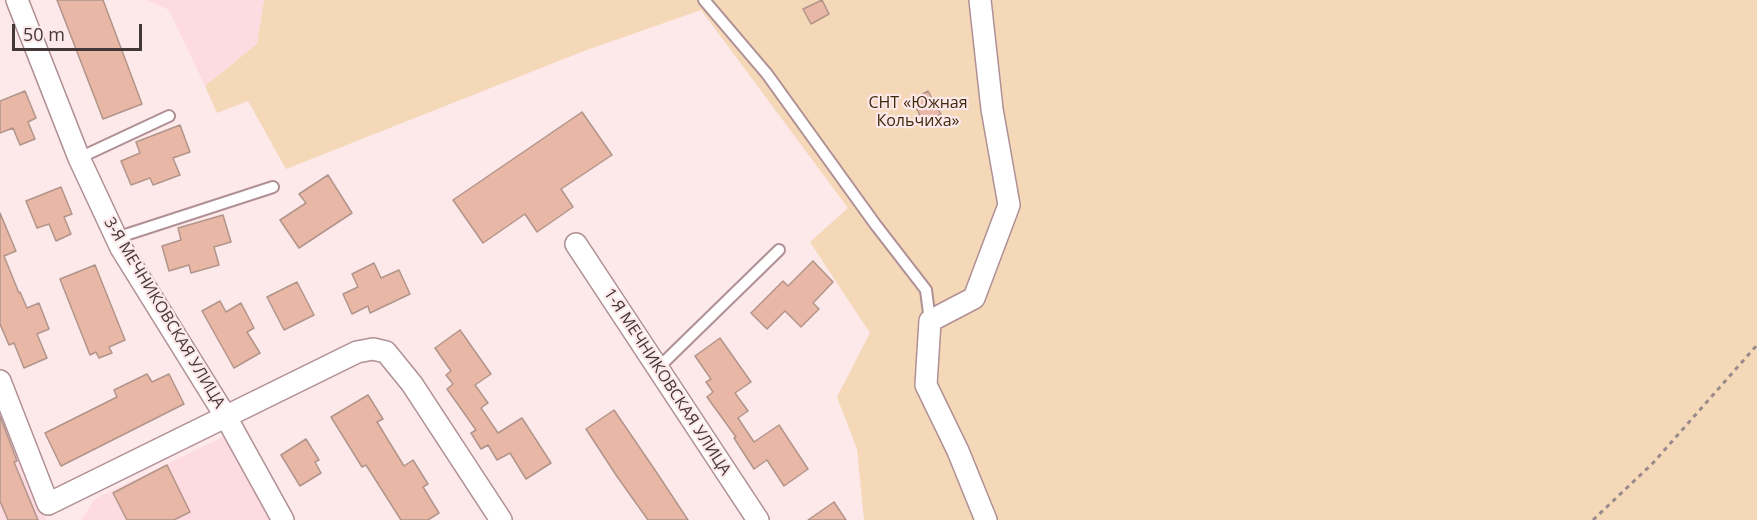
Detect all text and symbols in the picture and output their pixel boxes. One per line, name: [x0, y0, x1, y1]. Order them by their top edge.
scale bar: [15, 12, 146, 50]
text: 50 m: [23, 22, 65, 46]
park label: СНТ «Южная Кольчиха»: [868, 93, 968, 131]
street label: 3-Я МЕЧНИКОВСКАЯ УЛИЦА: [99, 214, 229, 412]
street label: 1-Я МЕЧНИКОВСКАЯ УЛИЦА: [599, 285, 735, 479]

